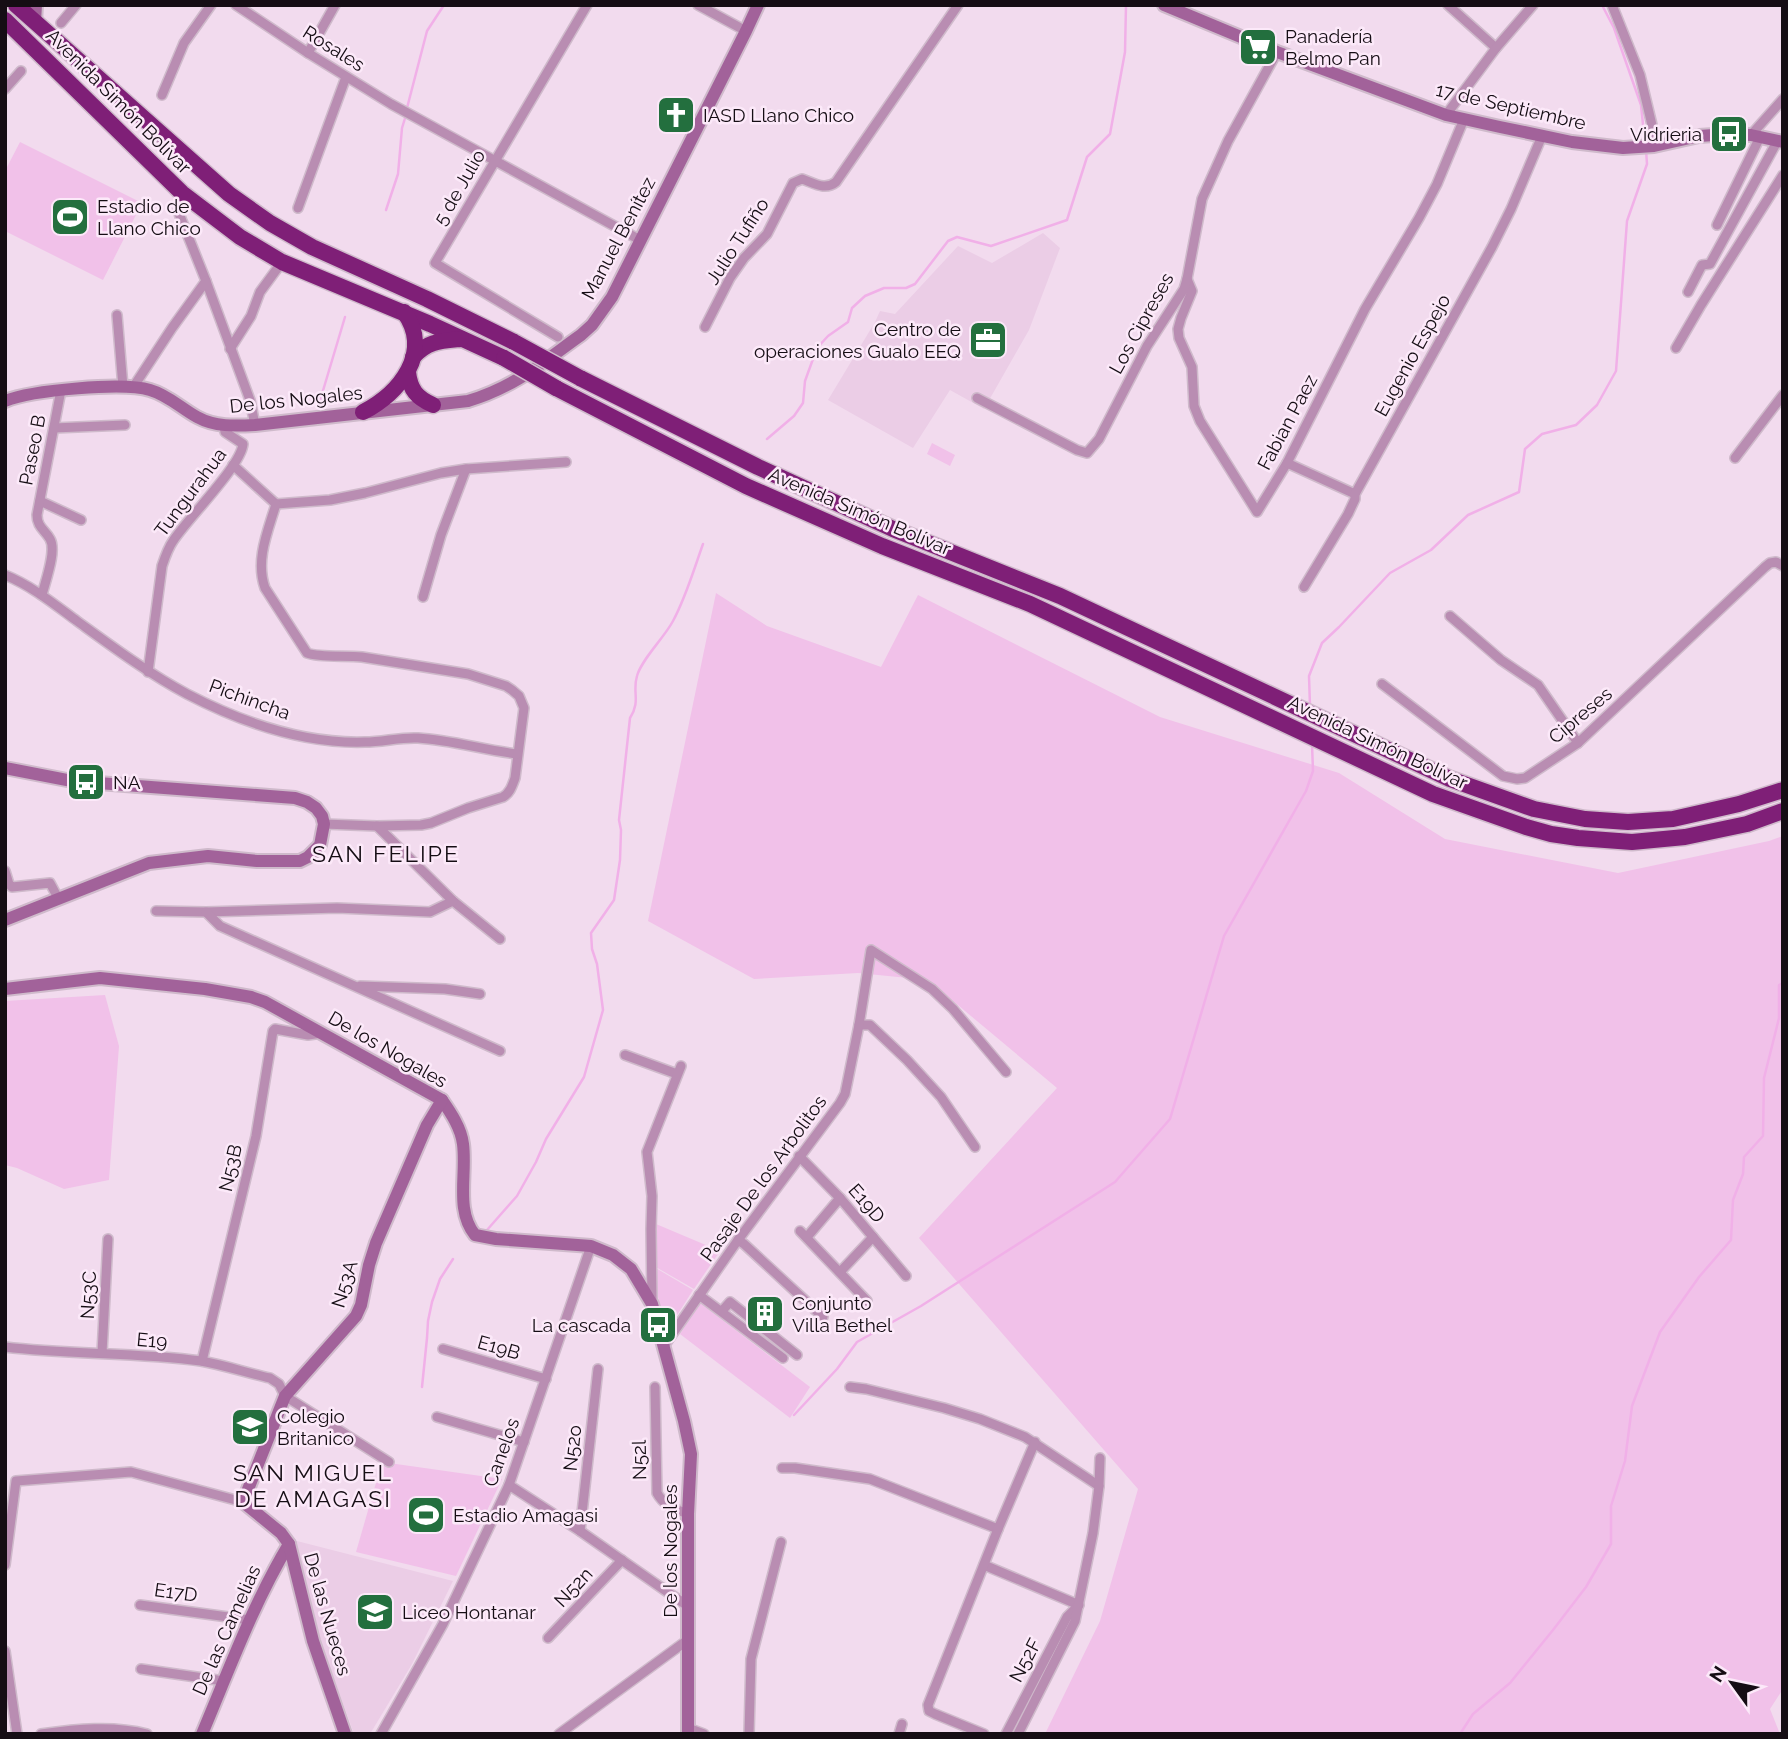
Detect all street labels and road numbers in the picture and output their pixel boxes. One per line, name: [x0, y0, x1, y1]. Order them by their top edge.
street label: Rosales: [299, 21, 369, 75]
street label: Avenida Simón Bolívar: [42, 24, 196, 178]
street label: 17 de Septiembre: [1434, 78, 1588, 134]
street label: 5 de Julio: [429, 145, 489, 229]
street label: Manuel Benítez: [576, 173, 660, 303]
street label: Julio Tufiño: [701, 194, 773, 288]
street label: Los Cipreses: [1104, 269, 1178, 377]
street label: Eugenio Espejo: [1369, 290, 1455, 420]
street label: Fabian Paez: [1253, 371, 1321, 473]
street label: De los Nogales: [228, 381, 364, 417]
street label: Paseo B: [14, 413, 50, 487]
street label: Tungurahua: [150, 443, 230, 541]
street label: Avenida Simón Bolívar: [766, 463, 955, 560]
street label: Pichincha: [207, 674, 293, 724]
street label: Cipreses: [1544, 682, 1616, 748]
street label: Avenida Simón Bolívar: [1285, 691, 1472, 794]
street label: De los Nogales: [325, 1006, 451, 1092]
street label: Pasaje De los Arbolitos: [695, 1091, 831, 1265]
street label: N53B: [214, 1142, 246, 1194]
street label: E19D: [844, 1179, 890, 1227]
street label: N53A: [326, 1258, 362, 1310]
street label: N53C: [76, 1270, 100, 1320]
street label: E19: [136, 1328, 168, 1352]
street label: E19B: [475, 1330, 523, 1364]
street label: Canelos: [478, 1415, 524, 1489]
street label: N52o: [559, 1424, 585, 1472]
street label: N52l: [628, 1439, 650, 1480]
street label: De los Nogales: [659, 1484, 681, 1618]
street label: De las Nueces: [300, 1550, 356, 1678]
street label: De las Camelias: [187, 1562, 265, 1698]
street label: N52n: [549, 1563, 597, 1611]
street label: E17D: [153, 1578, 199, 1606]
street label: N52F: [1004, 1634, 1046, 1686]

